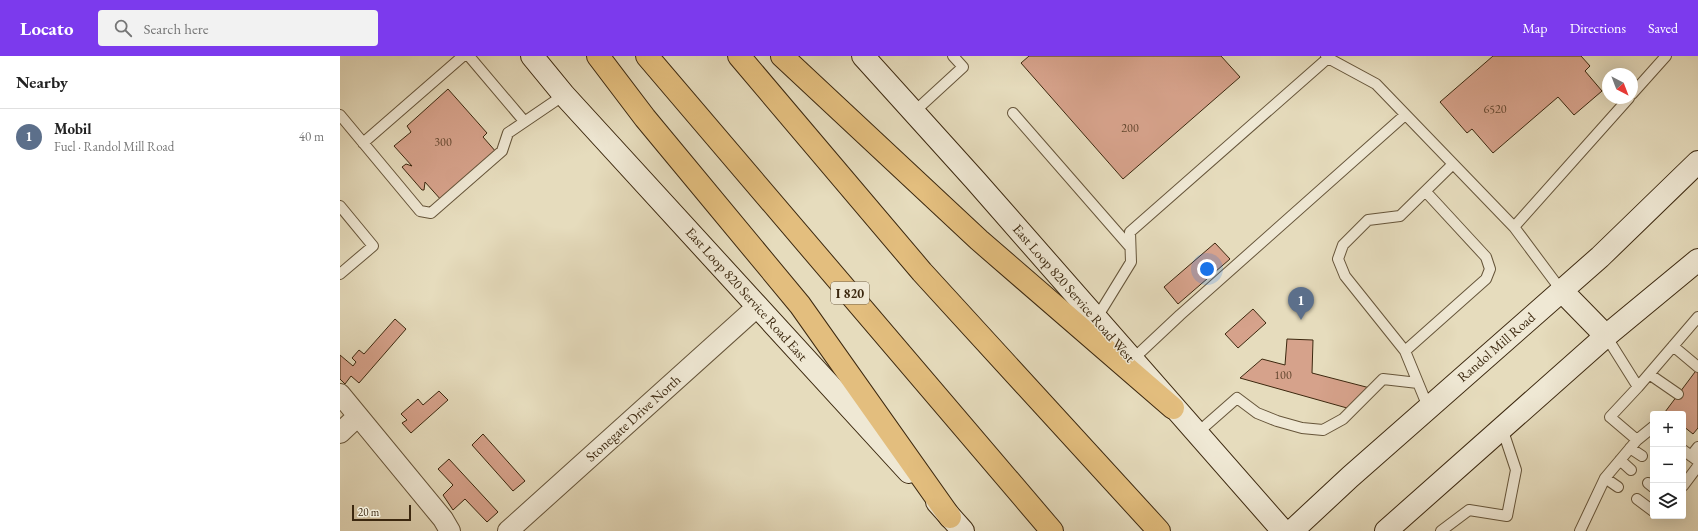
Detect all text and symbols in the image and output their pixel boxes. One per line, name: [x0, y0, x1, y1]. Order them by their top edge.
search box: [98, 10, 378, 46]
text: Locato: [20, 16, 74, 41]
icon: search: [112, 17, 134, 39]
text: Search here: [144, 19, 209, 38]
text: Map: [1522, 19, 1548, 37]
text: Directions: [1570, 19, 1626, 37]
text: Saved: [1648, 19, 1678, 37]
north arrow: [1602, 68, 1638, 104]
text: Nearby: [16, 71, 68, 93]
house number: 6520: [1483, 101, 1507, 117]
text: Mobil: [54, 119, 91, 138]
house number: 200: [1121, 120, 1139, 136]
text: 1: [26, 128, 32, 145]
text: 40 m: [299, 128, 324, 145]
house number: 300: [434, 134, 452, 150]
text: Fuel · Randol Mill Road: [54, 138, 174, 155]
street label: East Loop 820 Service Road West: [1009, 220, 1139, 366]
street label: East Loop 820 Service Road East: [682, 223, 812, 365]
your location: [1197, 259, 1217, 279]
road number: I 820: [831, 282, 869, 304]
pin: 1: [1288, 287, 1314, 320]
street label: Randol Mill Road: [1453, 308, 1539, 386]
house number: 100: [1274, 367, 1292, 383]
street label: Stonegate Drive North: [582, 370, 684, 466]
map controls: [1650, 411, 1686, 519]
button: +: [1650, 411, 1686, 447]
button: −: [1650, 447, 1686, 483]
button: layers: [1650, 483, 1686, 519]
scale bar: [352, 503, 411, 522]
text: 20 m: [358, 505, 379, 519]

